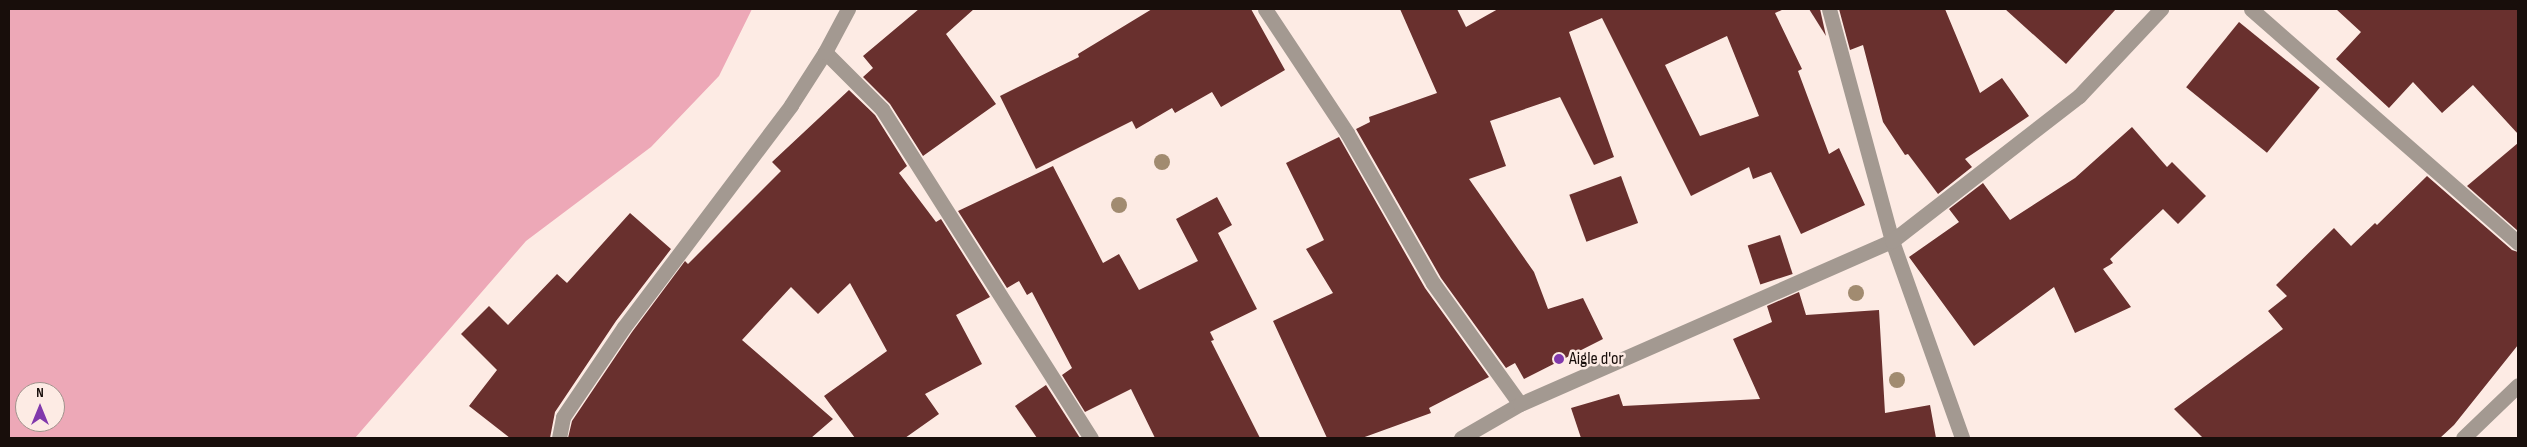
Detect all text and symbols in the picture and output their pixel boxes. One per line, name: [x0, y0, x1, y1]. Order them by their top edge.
place label: Aigle d'or: [1569, 348, 1624, 370]
marker: Aigle d'or: [1553, 353, 1565, 365]
north arrow: [15, 382, 65, 432]
text: N: [36, 384, 44, 401]

